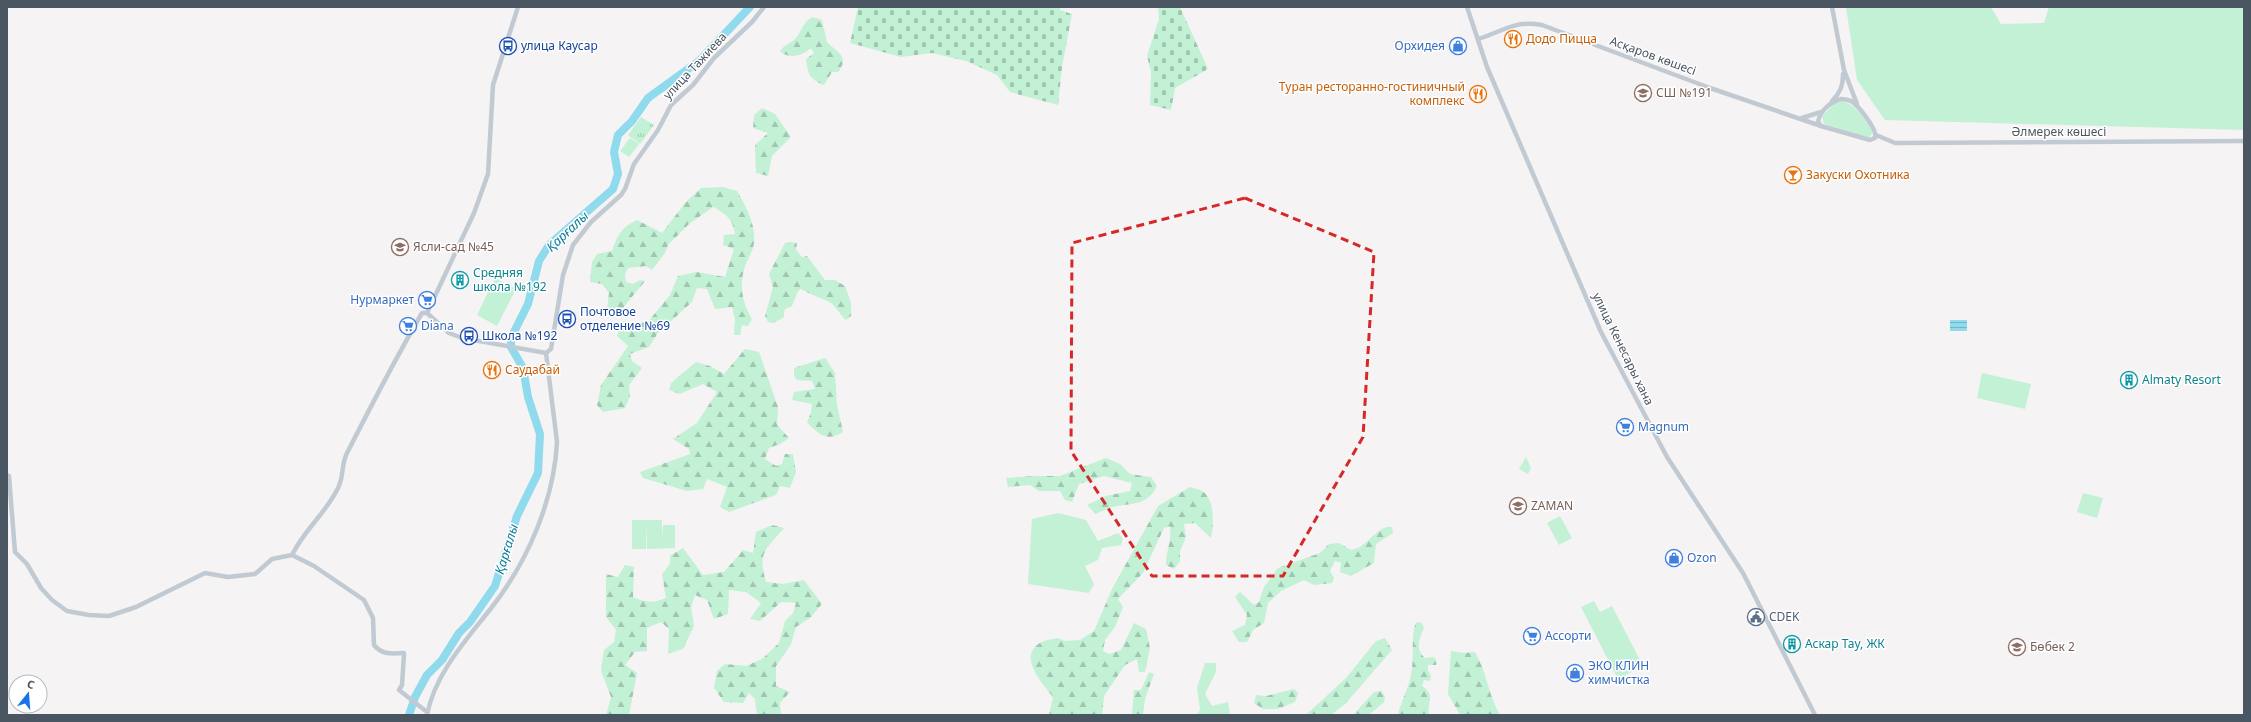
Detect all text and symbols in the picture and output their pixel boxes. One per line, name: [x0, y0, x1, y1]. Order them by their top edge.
street label: улица Тажиева: [659, 28, 730, 103]
restaurant icon: Додо Пицца: [1503, 29, 1523, 49]
place label: Додо Пицца: [1526, 30, 1597, 47]
street label: Асқаров көшесі: [1608, 32, 1699, 79]
bus stop icon: улица Каусар: [498, 36, 518, 56]
shop icon: Орхидея: [1448, 36, 1468, 56]
place label: улица Каусар: [521, 37, 598, 54]
place label: Орхидея: [1395, 37, 1445, 54]
place label: Туран ресторанно-гостиничный комплекс: [1279, 78, 1465, 109]
school or university icon: СШ №191: [1633, 83, 1653, 103]
restaurant icon: Туран ресторанно-гостиничный комплекс: [1468, 84, 1488, 104]
place label: СШ №191: [1656, 84, 1712, 101]
street label: Әлмерек көшесі: [2012, 123, 2106, 140]
bar icon: Закуски Охотника: [1783, 165, 1803, 185]
place label: Закуски Охотника: [1806, 166, 1910, 183]
water label: Қарғалы: [542, 206, 593, 255]
school or university icon: Ясли-сад №45: [390, 237, 410, 257]
place label: Ясли-сад №45: [413, 238, 494, 255]
place label: Средняя школа №192: [473, 264, 547, 295]
building icon: Средняя школа №192: [450, 270, 470, 290]
street label: улица Кенесары хана: [1589, 289, 1658, 408]
supermarket icon: Нурмаркет: [417, 290, 437, 310]
place label: Нурмаркет: [350, 291, 414, 308]
place label: Почтовое отделение №69: [580, 303, 670, 334]
bus stop icon: Почтовое отделение №69: [557, 309, 577, 329]
supermarket icon: Diana: [398, 316, 418, 336]
place label: Diana: [421, 317, 454, 334]
bus stop icon: Школа №192: [459, 326, 479, 346]
place label: Школа №192: [482, 327, 557, 344]
restaurant icon: Саудабай: [482, 360, 502, 380]
place label: Саудабай: [505, 361, 560, 378]
building icon: Almaty Resort: [2119, 370, 2139, 390]
place label: Almaty Resort: [2142, 371, 2221, 388]
supermarket icon: Magnum: [1615, 417, 1635, 437]
place label: Magnum: [1638, 418, 1689, 435]
school or university icon: ZAMAN: [1508, 496, 1528, 516]
place label: ZAMAN: [1531, 497, 1573, 514]
water label: Қарғалы: [490, 521, 522, 577]
shop icon: Ozon: [1664, 548, 1684, 568]
place label: Ozon: [1687, 549, 1717, 566]
public building icon: CDEK: [1746, 607, 1766, 627]
place label: CDEK: [1769, 608, 1800, 625]
supermarket icon: Ассорти: [1522, 626, 1542, 646]
place label: Ассорти: [1545, 627, 1591, 644]
building icon: Аскар Тау, ЖК: [1782, 634, 1802, 654]
place label: Аскар Тау, ЖК: [1805, 635, 1885, 652]
school or university icon: Бөбек 2: [2007, 637, 2027, 657]
place label: Бөбек 2: [2030, 638, 2075, 655]
place label: ЭКО КЛИН химчистка: [1588, 657, 1650, 688]
shop icon: ЭКО КЛИН химчистка: [1565, 663, 1585, 683]
north arrow: [8, 674, 48, 714]
text: С: [25, 676, 37, 692]

